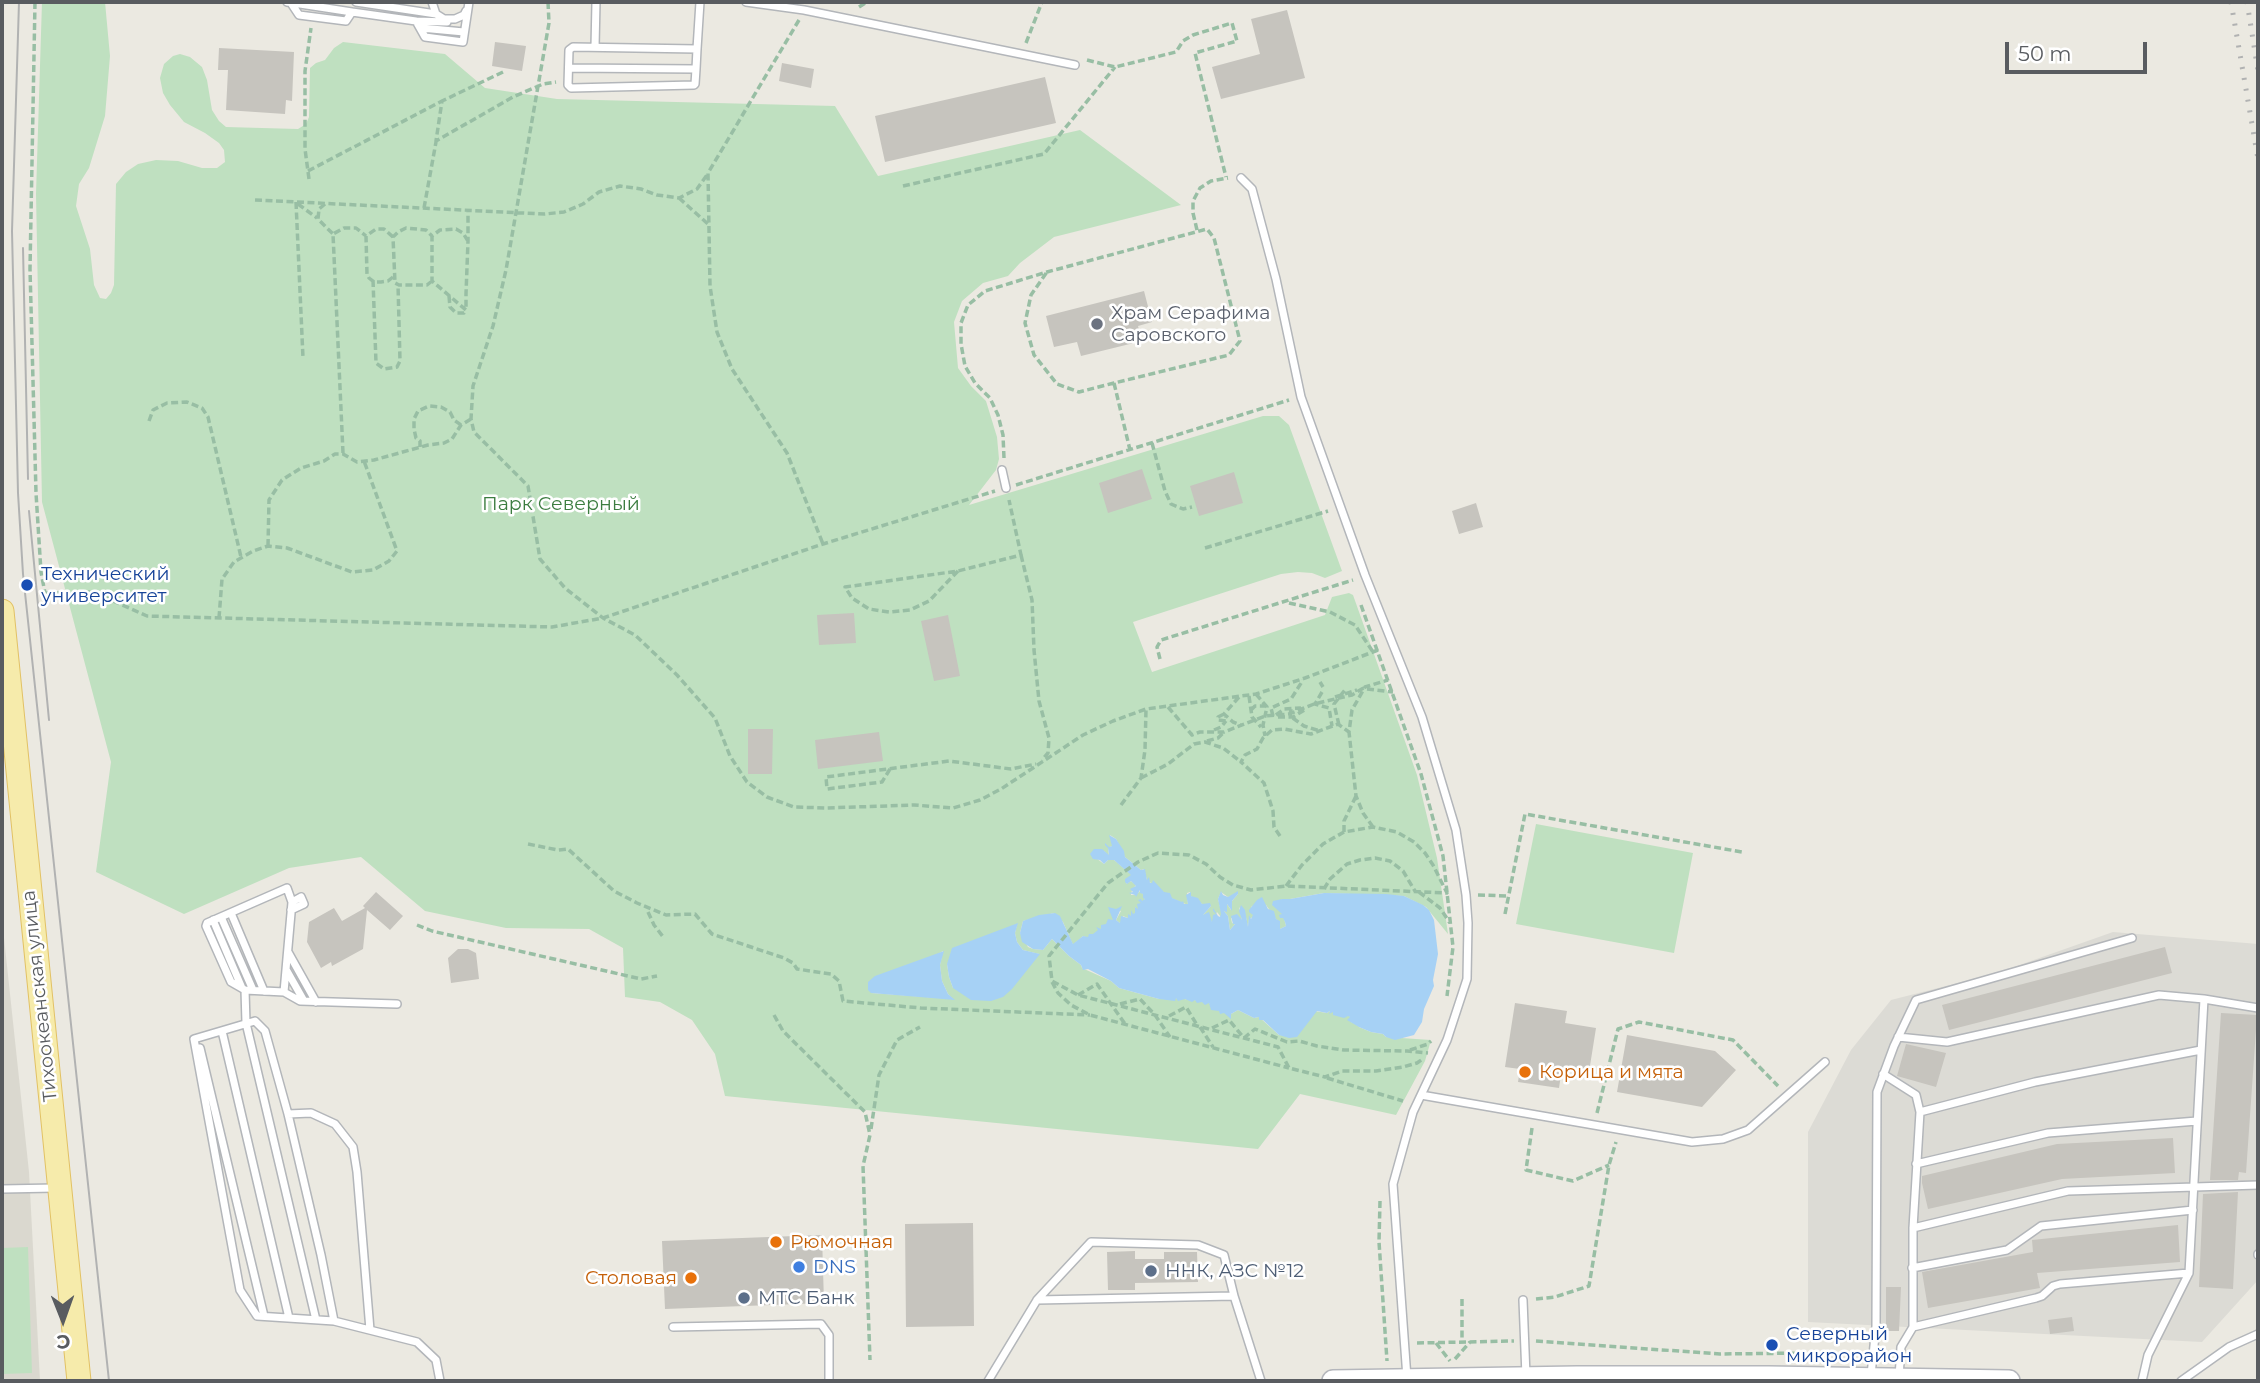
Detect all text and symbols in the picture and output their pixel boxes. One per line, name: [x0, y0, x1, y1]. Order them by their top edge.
scale bar: [2008, 28, 2150, 72]
text: 50 m: [2018, 41, 2072, 66]
place label: Храм Серафима Саровского: [1111, 302, 1270, 346]
marker: Храм Серафима Саровского: [1089, 316, 1105, 332]
park label: Парк Северный: [482, 493, 640, 515]
place label: Технический университет: [41, 563, 169, 607]
marker: Технический университет: [19, 577, 35, 593]
street label: Тихоокеанская улица: [18, 889, 62, 1103]
place label: Корица и мята: [1539, 1061, 1684, 1083]
marker: Корица и мята: [1517, 1064, 1533, 1080]
place label: Рюмочная: [790, 1231, 893, 1253]
marker: Рюмочная: [768, 1234, 784, 1250]
place label: DNS: [813, 1256, 856, 1278]
marker: DNS: [791, 1259, 807, 1275]
place label: ННК, АЗС №12: [1165, 1260, 1304, 1282]
marker: ННК, АЗС №12: [1143, 1263, 1159, 1279]
place label: Столовая: [585, 1267, 677, 1289]
marker: Столовая: [683, 1270, 699, 1286]
north arrow: [28, 1285, 98, 1355]
place label: МТС Банк: [758, 1287, 855, 1309]
marker: МТС Банк: [736, 1290, 752, 1306]
place label: Северный микрорайон: [1786, 1323, 1912, 1367]
text: С: [56, 1330, 70, 1353]
marker: Северный микрорайон: [1764, 1337, 1780, 1353]

